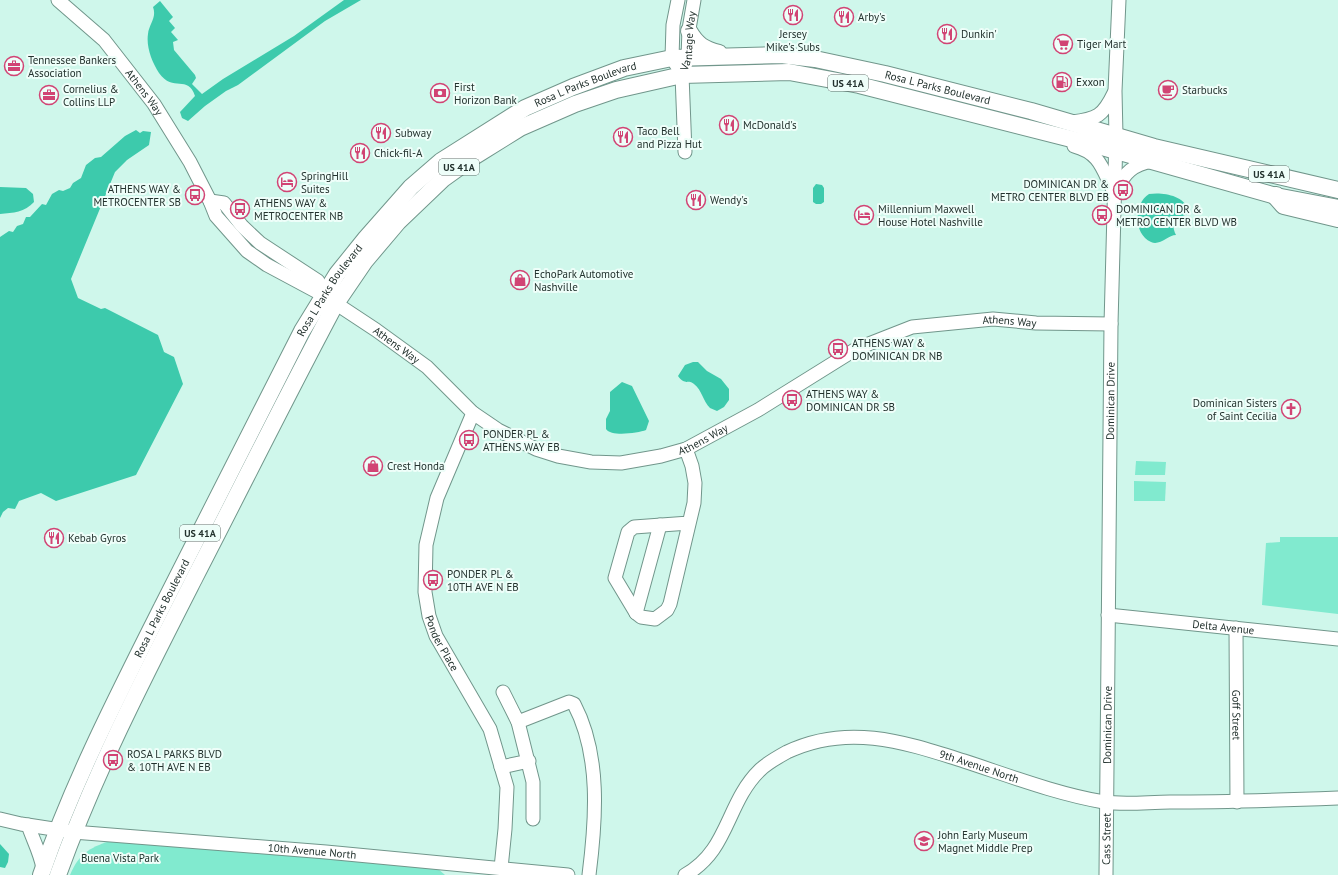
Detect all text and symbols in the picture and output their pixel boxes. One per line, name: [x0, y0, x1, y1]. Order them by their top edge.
restaurant icon: Jersey Mike's Subs: [782, 4, 804, 26]
restaurant icon: Arby's: [833, 6, 855, 28]
street label: Vantage Way: [677, 9, 699, 73]
place label: Arby's: [858, 10, 886, 24]
restaurant icon: Dunkin': [936, 23, 958, 45]
place label: Jersey Mike's Subs: [766, 27, 820, 54]
place label: Dunkin': [961, 27, 997, 41]
supermarket icon: Tiger Mart: [1052, 33, 1074, 55]
place label: Tiger Mart: [1077, 37, 1126, 51]
place label: Tennessee Bankers Association: [28, 53, 117, 80]
office icon: Tennessee Bankers Association: [3, 55, 25, 77]
street label: Rosa L Parks Boulevard: [532, 59, 638, 110]
street label: Athens Way: [122, 66, 167, 119]
street label: Rosa L Parks Boulevard: [883, 67, 992, 107]
fuel station icon: Exxon: [1051, 71, 1073, 93]
road number: US 41A: [828, 75, 868, 91]
place label: Exxon: [1076, 75, 1105, 89]
cafe icon: Starbucks: [1157, 79, 1179, 101]
place label: First Horizon Bank: [454, 80, 517, 107]
place label: Cornelius & Collins LLP: [63, 82, 119, 109]
bank icon: First Horizon Bank: [429, 82, 451, 104]
place label: Starbucks: [1182, 83, 1228, 97]
office icon: Cornelius & Collins LLP: [38, 84, 60, 106]
restaurant icon: McDonald's: [718, 114, 740, 136]
place label: McDonald's: [743, 118, 797, 132]
restaurant icon: Subway: [370, 122, 392, 144]
place label: Taco Bell and Pizza Hut: [637, 124, 702, 151]
place label: Subway: [395, 126, 432, 140]
restaurant icon: Taco Bell and Pizza Hut: [612, 126, 634, 148]
restaurant icon: Chick-fil-A: [349, 142, 371, 164]
place label: Chick-fil-A: [374, 146, 423, 160]
road number: US 41A: [439, 159, 479, 175]
road number: US 41A: [1249, 166, 1289, 182]
place label: SpringHill Suites: [301, 169, 349, 196]
hotel icon: SpringHill Suites: [276, 171, 298, 193]
place label: DOMINICAN DR & METRO CENTER BLVD EB: [991, 177, 1109, 204]
bus stop icon: DOMINICAN DR & METRO CENTER BLVD EB: [1112, 179, 1134, 201]
place label: ATHENS WAY & METROCENTER SB: [93, 182, 181, 209]
bus stop icon: ATHENS WAY & METROCENTER SB: [184, 184, 206, 206]
restaurant icon: Wendy's: [685, 189, 707, 211]
place label: Wendy's: [710, 193, 748, 207]
place label: ATHENS WAY & METROCENTER NB: [254, 196, 343, 223]
bus stop icon: ATHENS WAY & METROCENTER NB: [229, 198, 251, 220]
place label: Millennium Maxwell House Hotel Nashville: [878, 202, 983, 229]
place label: DOMINICAN DR & METRO CENTER BLVD WB: [1116, 202, 1237, 229]
hotel icon: Millennium Maxwell House Hotel Nashville: [853, 204, 875, 226]
bus stop icon: DOMINICAN DR & METRO CENTER BLVD WB: [1091, 204, 1113, 226]
street label: Rosa L Parks Boulevard: [294, 241, 365, 339]
place label: EchoPark Automotive Nashville: [534, 267, 634, 294]
shop icon: EchoPark Automotive Nashville: [509, 269, 531, 291]
street label: Athens Way: [982, 312, 1038, 330]
street label: Athens Way: [370, 323, 423, 367]
place label: ATHENS WAY & DOMINICAN DR NB: [852, 336, 942, 363]
bus stop icon: ATHENS WAY & DOMINICAN DR NB: [827, 338, 849, 360]
street label: Dominican Drive: [1103, 362, 1118, 440]
place label: ATHENS WAY & DOMINICAN DR SB: [806, 387, 895, 414]
bus stop icon: ATHENS WAY & DOMINICAN DR SB: [781, 389, 803, 411]
place label: Dominican Sisters of Saint Cecilia: [1193, 396, 1277, 423]
church icon: Dominican Sisters of Saint Cecilia: [1280, 398, 1302, 420]
street label: Athens Way: [677, 420, 731, 458]
place label: PONDER PL & ATHENS WAY EB: [483, 427, 560, 454]
bus stop icon: PONDER PL & ATHENS WAY EB: [458, 429, 480, 451]
shop icon: Crest Honda: [362, 455, 384, 477]
place label: Crest Honda: [387, 459, 444, 473]
road number: US 41A: [180, 525, 220, 541]
restaurant icon: Kebab Gyros: [43, 527, 65, 549]
place label: Kebab Gyros: [68, 531, 127, 545]
street label: Rosa L Parks Boulevard: [131, 557, 192, 660]
place label: PONDER PL & 10TH AVE N EB: [447, 567, 519, 594]
bus stop icon: PONDER PL & 10TH AVE N EB: [422, 569, 444, 591]
street label: Ponder Place: [422, 613, 462, 674]
street label: Delta Avenue: [1192, 617, 1255, 637]
street label: Dominican Drive: [1100, 685, 1115, 764]
street label: Goff Street: [1229, 690, 1244, 741]
place label: ROSA L PARKS BLVD & 10TH AVE N EB: [127, 747, 222, 774]
street label: 9th Avenue North: [938, 747, 1021, 786]
bus stop icon: ROSA L PARKS BLVD & 10TH AVE N EB: [102, 749, 124, 771]
street label: Cass Street: [1099, 813, 1114, 865]
place label: John Early Museum Magnet Middle Prep: [937, 828, 1033, 855]
school or university icon: John Early Museum Magnet Middle Prep: [913, 830, 935, 852]
street label: 10th Avenue North: [267, 840, 357, 862]
park label: Buena Vista Park: [81, 851, 160, 865]

